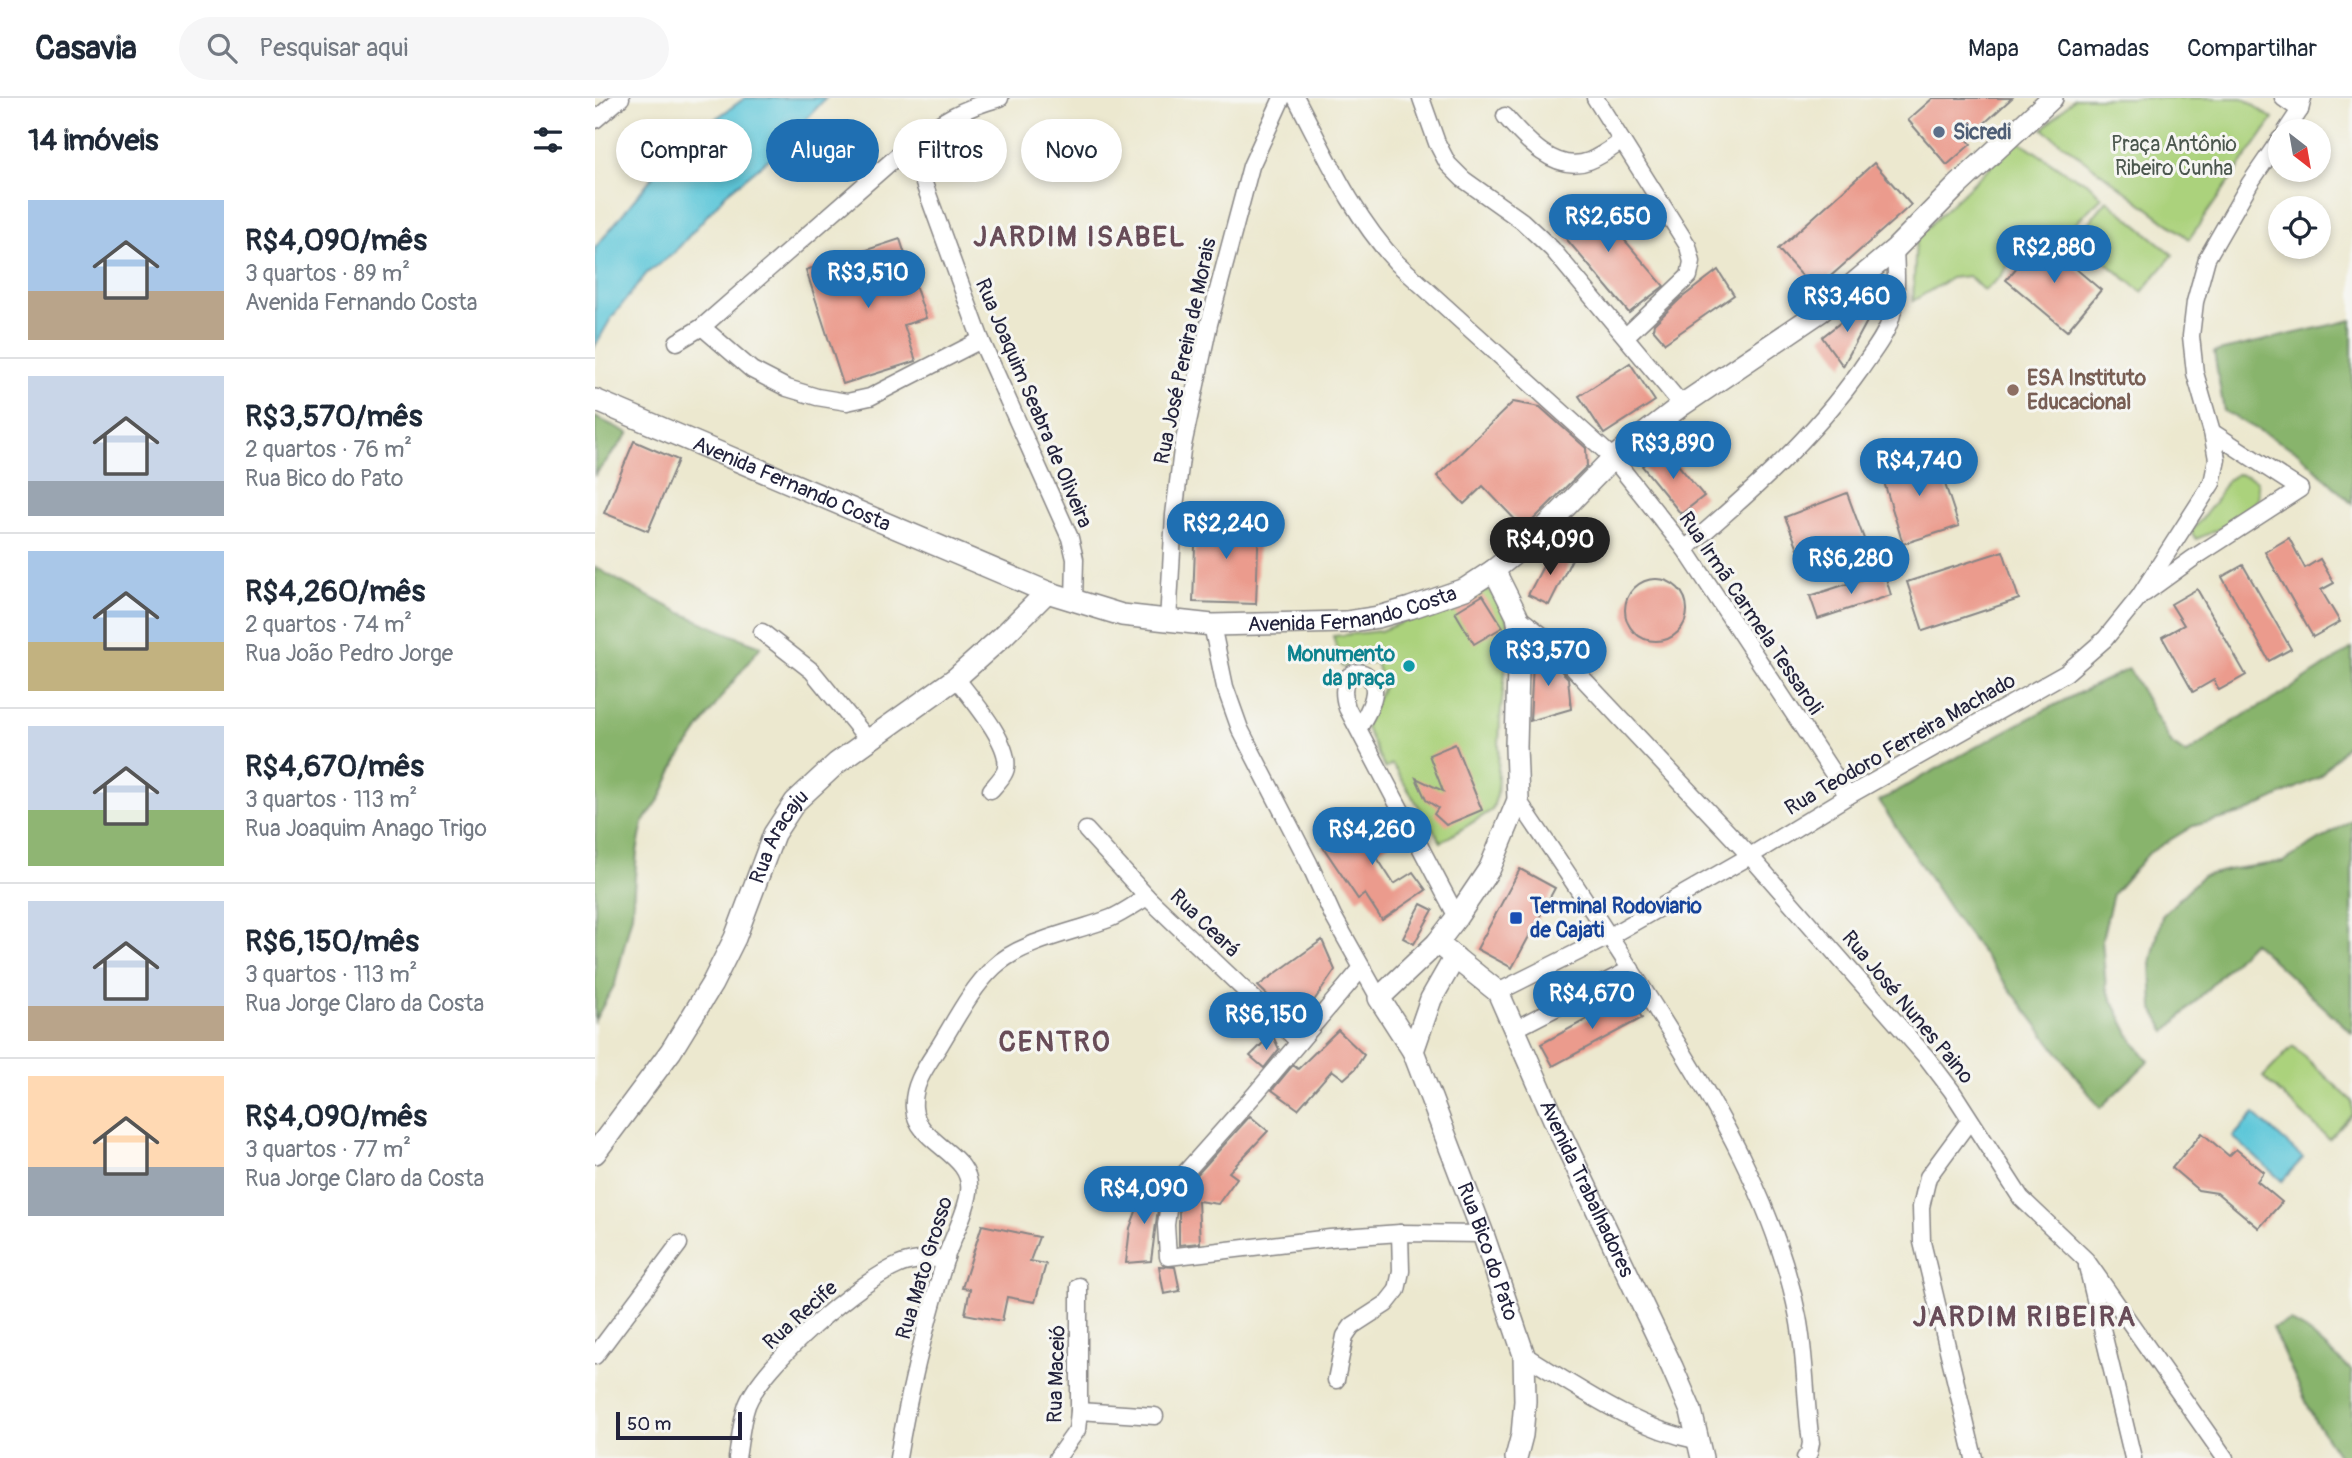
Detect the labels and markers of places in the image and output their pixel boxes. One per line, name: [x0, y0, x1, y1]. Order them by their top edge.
place label: Sicredi: [1953, 119, 2011, 146]
marker: Sicredi: [1931, 124, 1947, 140]
pin: R$2,650: [1543, 194, 1673, 254]
pin: R$2,880: [1989, 226, 2119, 285]
pin: R$3,510: [803, 250, 933, 310]
pin: R$3,460: [1782, 274, 1912, 334]
place label: ESA Instituto Educacional: [2027, 365, 2147, 416]
marker: ESA Instituto Educacional: [2005, 382, 2021, 398]
pin: R$3,890: [1608, 422, 1738, 481]
pin: R$4,740: [1854, 438, 1984, 498]
pin: R$2,240: [1161, 502, 1291, 561]
pin: R$4,090: [1485, 518, 1615, 577]
pin: R$6,280: [1786, 536, 1916, 596]
pin: R$3,570: [1483, 628, 1613, 688]
place label: Monumento da praça: [1287, 641, 1396, 692]
marker: Monumento da praça: [1401, 658, 1417, 674]
pin: R$4,260: [1307, 808, 1437, 867]
place label: Terminal Rodoviario de Cajati: [1529, 893, 1702, 944]
marker: Terminal Rodoviario de Cajati: [1508, 910, 1524, 926]
pin: R$4,670: [1527, 972, 1657, 1031]
pin: R$6,150: [1201, 992, 1331, 1052]
pin: R$4,090: [1079, 1166, 1209, 1226]

